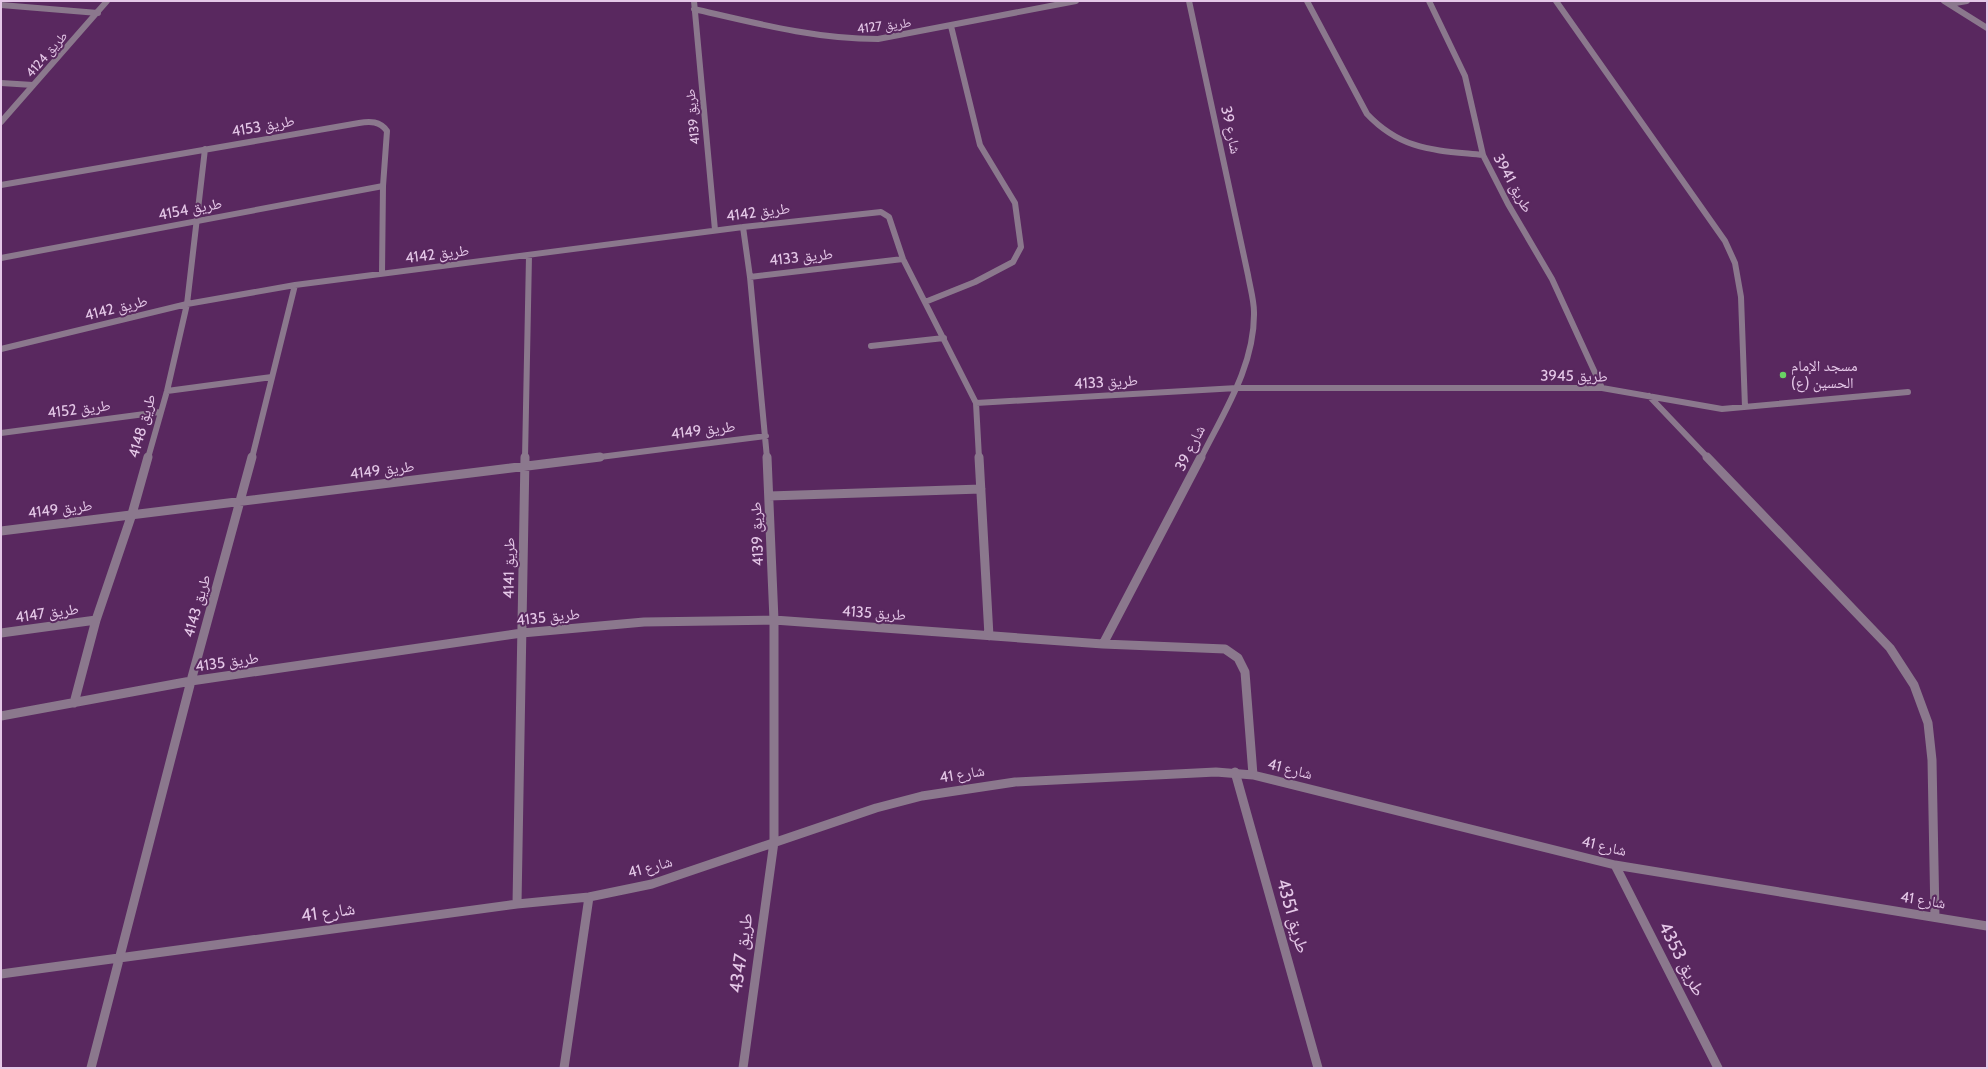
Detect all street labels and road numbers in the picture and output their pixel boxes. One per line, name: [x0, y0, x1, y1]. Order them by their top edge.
street label: طريق 4127: [856, 14, 912, 37]
street label: طريق 4124: [22, 28, 71, 81]
street label: طريق 4139: [682, 88, 703, 145]
street label: شارع 39: [1216, 104, 1245, 156]
street label: طريق 4153: [230, 112, 296, 141]
street label: طريق 3941: [1489, 151, 1537, 216]
street label: طريق 4154: [157, 194, 224, 225]
street label: طريق 4142: [725, 199, 791, 226]
street label: طريق 4142: [404, 241, 470, 268]
street label: طريق 4133: [768, 245, 834, 270]
street label: طريق 4142: [83, 291, 150, 325]
street label: طريق 3945: [1540, 366, 1608, 387]
street label: طريق 4133: [1074, 371, 1139, 394]
street label: طريق 4148: [124, 392, 161, 460]
street label: طريق 4152: [46, 396, 112, 423]
street label: طريق 4149: [670, 417, 736, 444]
street label: شارع 39: [1171, 422, 1210, 474]
street label: طريق 4149: [349, 457, 415, 484]
street label: طريق 4149: [27, 496, 93, 523]
street label: طريق 4139: [747, 501, 768, 566]
street label: طريق 4141: [499, 537, 520, 599]
street label: طريق 4143: [179, 572, 216, 640]
street label: طريق 4147: [14, 600, 80, 627]
street label: طريق 4135: [841, 602, 907, 625]
street label: طريق 4135: [515, 605, 581, 630]
street label: طريق 4135: [194, 649, 260, 676]
street label: شارع 41: [1266, 755, 1314, 784]
street label: شارع 41: [938, 762, 986, 787]
street label: شارع 41: [1580, 832, 1628, 861]
street label: شارع 41: [626, 852, 675, 883]
street label: طريق 4351: [1272, 876, 1314, 956]
street label: شارع 41: [1899, 888, 1947, 913]
street label: شارع 41: [299, 897, 357, 927]
street label: طريق 4347: [725, 912, 757, 994]
street label: طريق 4353: [1654, 918, 1710, 1000]

